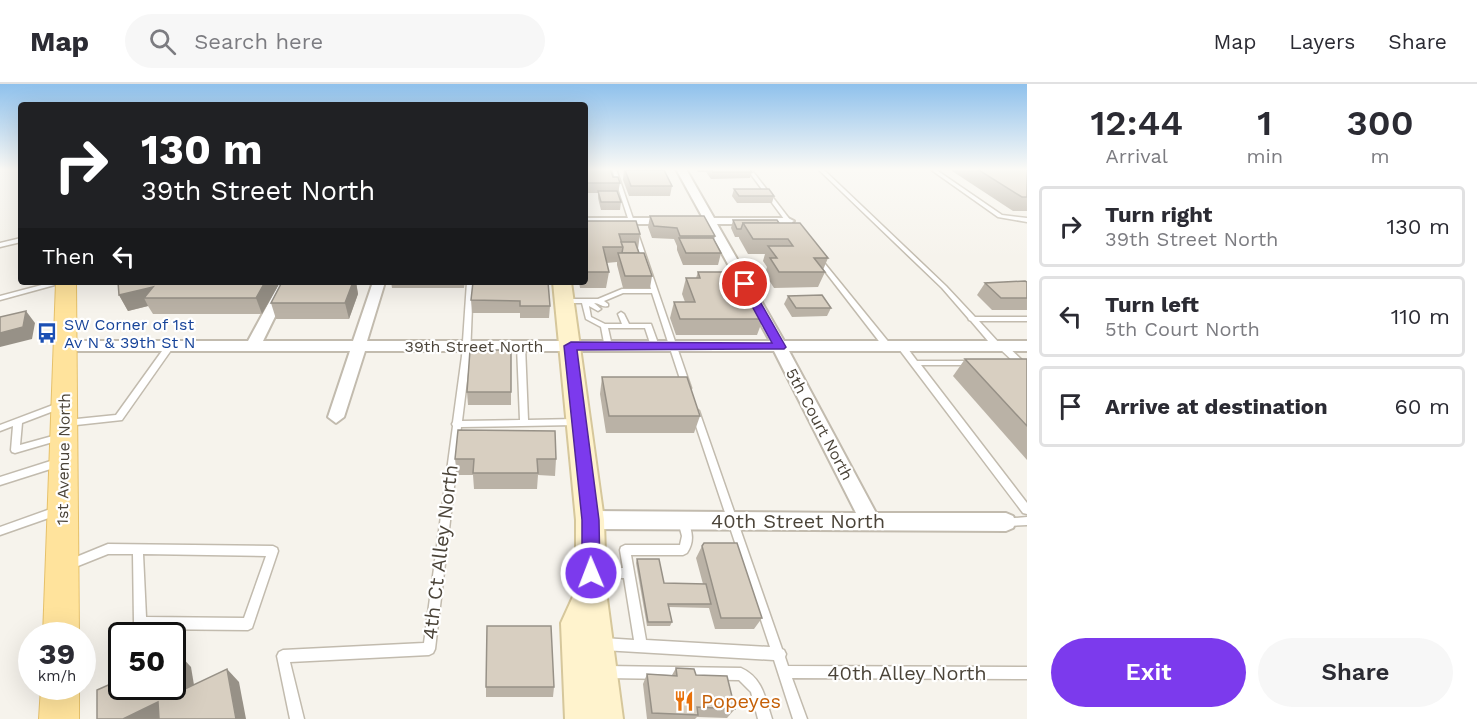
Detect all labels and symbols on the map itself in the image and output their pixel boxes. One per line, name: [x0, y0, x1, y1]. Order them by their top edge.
pin: [719, 258, 770, 309]
place label: SW Corner of 1st Av N & 39th St N: [64, 315, 195, 352]
bus stop icon: SW Corner of 1st Av N & 39th St N: [35, 321, 59, 345]
street label: 39th Street North: [405, 337, 543, 356]
street label: 5th Court North: [782, 365, 857, 483]
street label: 1st Avenue North: [53, 393, 74, 525]
street label: 4th Ct Alley North: [417, 463, 463, 641]
street label: 40th Street North: [711, 509, 885, 533]
position arrow: [559, 541, 623, 605]
speed limit sign: 50: [108, 622, 186, 700]
street label: 40th Alley North: [827, 661, 987, 685]
restaurant icon: Popeyes: [672, 689, 696, 713]
place label: Popeyes: [701, 689, 781, 713]

